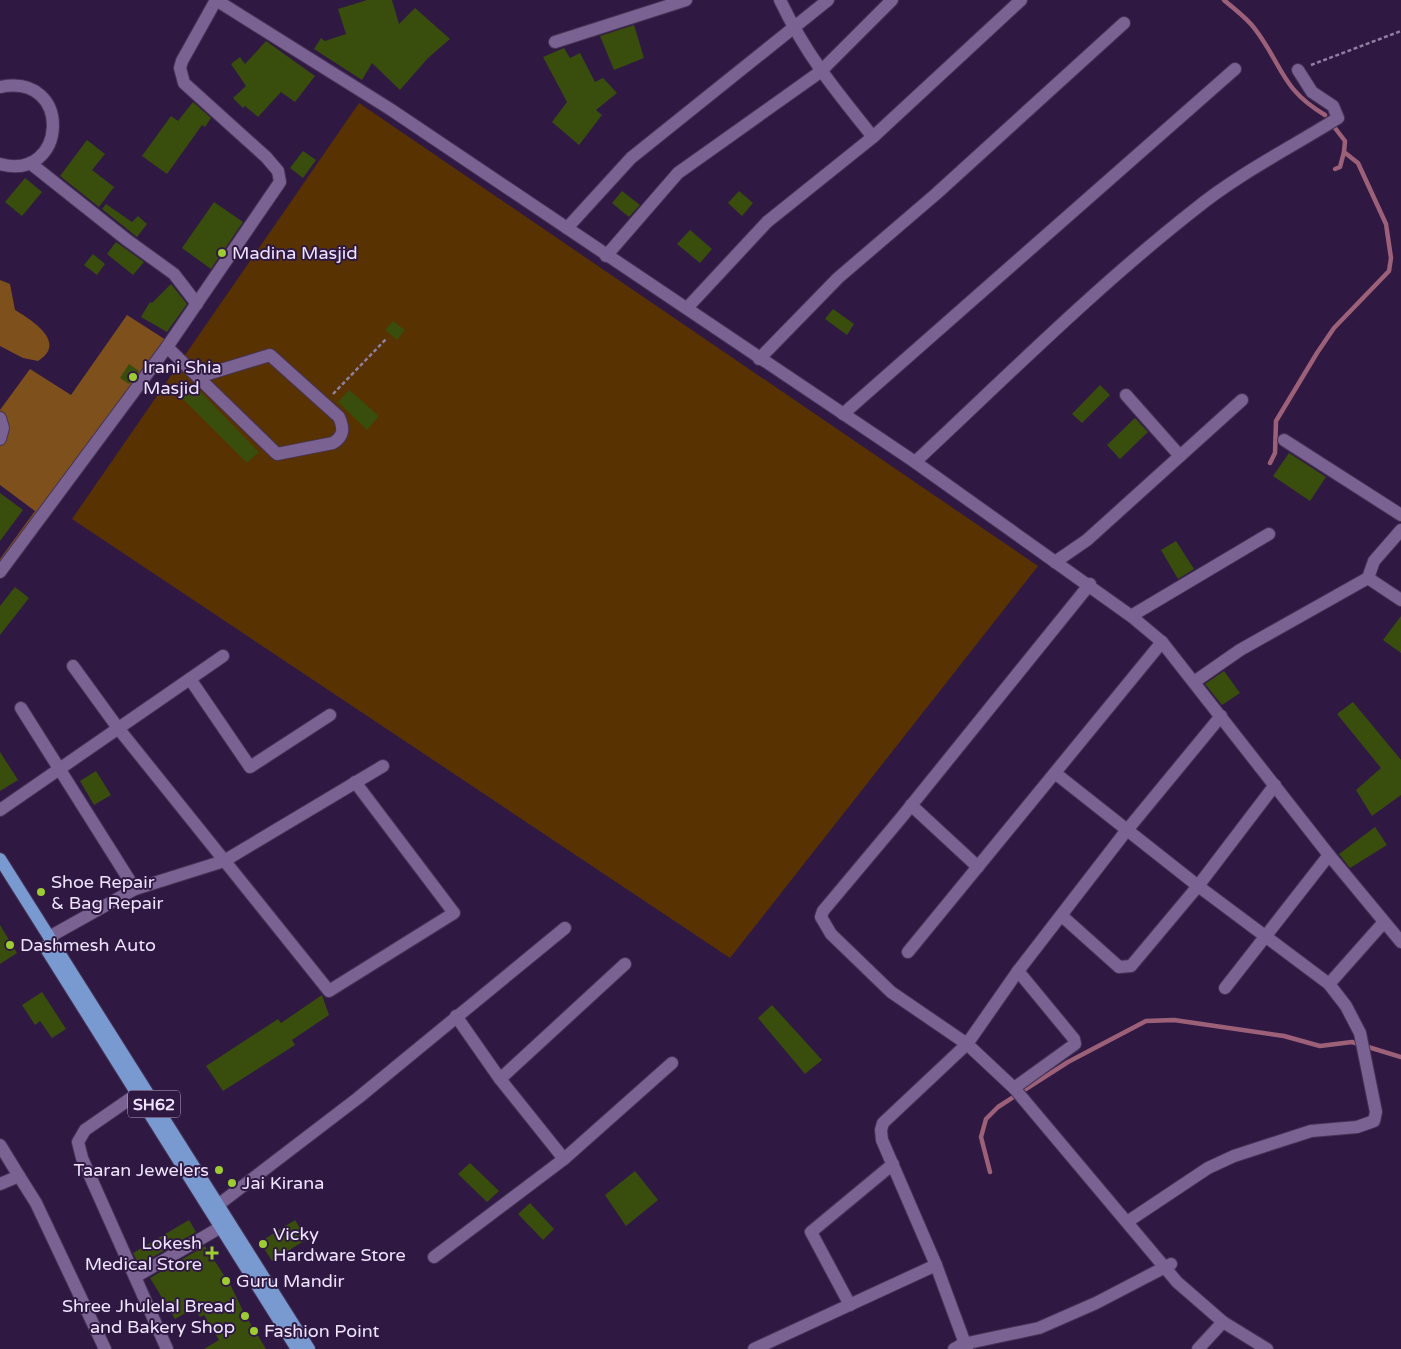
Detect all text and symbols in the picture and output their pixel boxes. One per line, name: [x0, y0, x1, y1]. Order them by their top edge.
place label: Madina Masjid: [232, 242, 358, 264]
marker: Madina Masjid: [216, 247, 228, 259]
place label: Irani Shia Masjid: [143, 356, 222, 399]
marker: Irani Shia Masjid: [127, 371, 139, 383]
place label: Shoe Repair & Bag Repair: [51, 871, 163, 914]
marker: Shoe Repair & Bag Repair: [35, 886, 47, 898]
place label: Dashmesh Auto: [20, 934, 156, 956]
marker: Dashmesh Auto: [4, 939, 16, 951]
road number: SH62: [128, 1090, 180, 1118]
place label: Taaran Jewelers: [74, 1159, 209, 1181]
marker: Taaran Jewelers: [213, 1164, 225, 1176]
place label: Jai Kirana: [242, 1172, 324, 1194]
marker: Jai Kirana: [226, 1177, 238, 1189]
place label: Vicky Hardware Store: [273, 1223, 406, 1266]
place label: Lokesh Medical Store: [85, 1232, 202, 1275]
marker: Vicky Hardware Store: [257, 1238, 269, 1250]
marker: Lokesh Medical Store: [206, 1247, 218, 1259]
place label: Guru Mandir: [236, 1270, 344, 1292]
marker: Guru Mandir: [220, 1275, 232, 1287]
place label: Shree Jhulelal Bread and Bakery Shop: [62, 1295, 235, 1338]
marker: Shree Jhulelal Bread and Bakery Shop: [239, 1310, 251, 1322]
place label: Fashion Point: [264, 1320, 379, 1342]
marker: Fashion Point: [248, 1325, 260, 1337]

